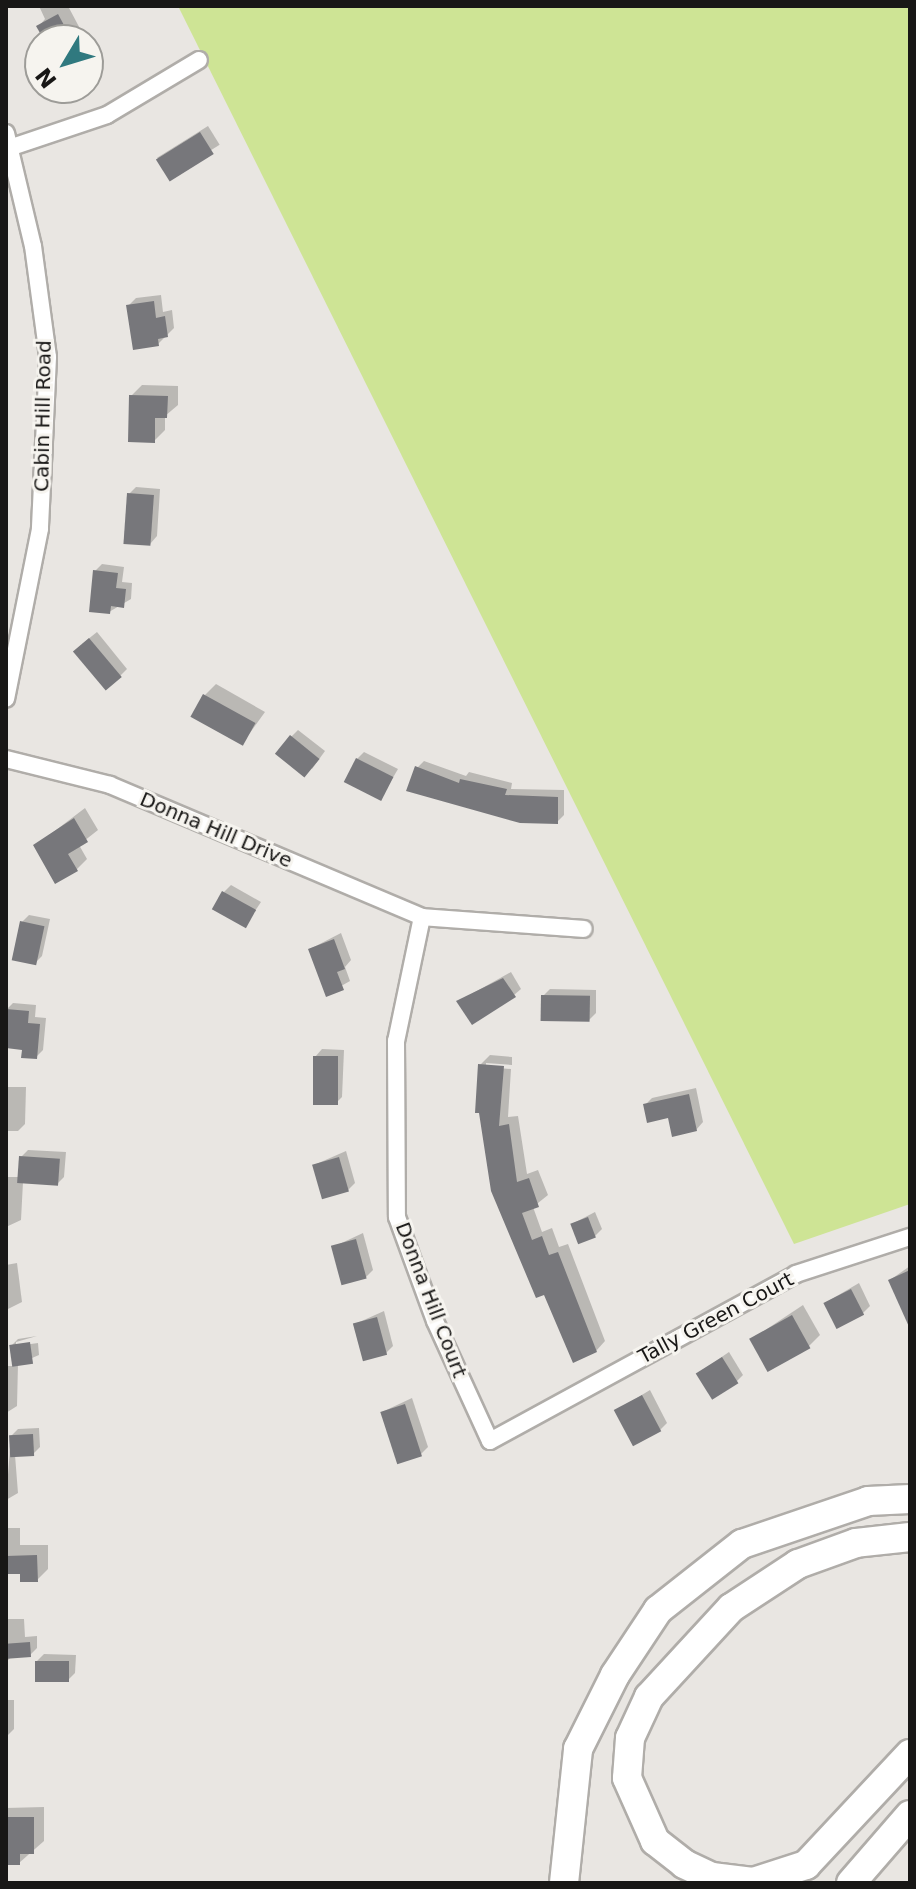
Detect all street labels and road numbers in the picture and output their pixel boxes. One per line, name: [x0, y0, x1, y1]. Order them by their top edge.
street label: Cabin Hill Road: [30, 340, 56, 492]
street label: Donna Hill Drive: [136, 787, 296, 873]
street label: Donna Hill Court: [390, 1219, 472, 1381]
street label: Tally Green Court: [634, 1267, 798, 1369]

